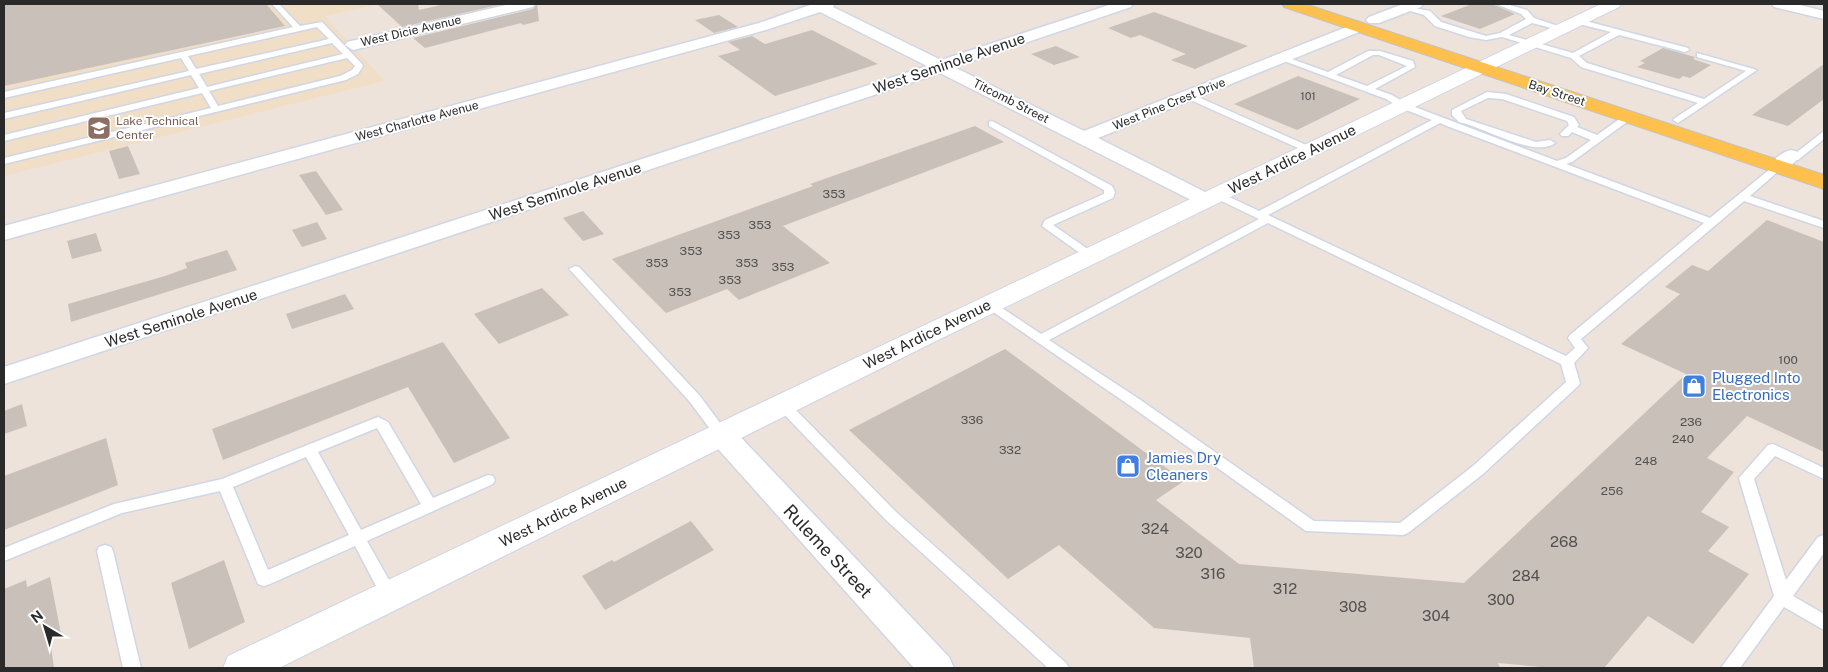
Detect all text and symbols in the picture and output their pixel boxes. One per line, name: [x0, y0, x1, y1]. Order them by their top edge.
street label: West Dicie Avenue: [359, 13, 463, 49]
street label: West Seminole Avenue: [871, 29, 1027, 97]
street label: West Pine Crest Drive: [1111, 75, 1228, 133]
street label: Titcomb Street: [971, 76, 1052, 126]
street label: Bay Street: [1527, 77, 1587, 109]
house number: 101: [1300, 90, 1316, 102]
street label: West Charlotte Avenue: [354, 98, 480, 144]
place label: Lake Technical Center: [116, 114, 199, 142]
school or university icon: Lake Technical Center: [86, 115, 112, 141]
street label: West Ardice Avenue: [1225, 121, 1359, 197]
street label: West Seminole Avenue: [487, 158, 643, 224]
house number: 353: [823, 187, 845, 201]
house number: 353: [749, 218, 771, 232]
house number: 353: [718, 228, 740, 242]
house number: 353: [680, 244, 702, 258]
house number: 353: [646, 256, 668, 270]
house number: 353: [736, 256, 758, 270]
house number: 353: [772, 260, 794, 274]
house number: 353: [719, 273, 741, 287]
street label: West Seminole Avenue: [103, 285, 259, 351]
house number: 353: [669, 285, 691, 299]
street label: West Ardice Avenue: [860, 296, 994, 372]
house number: 100: [1778, 353, 1798, 367]
place label: Plugged Into Electronics: [1712, 369, 1801, 403]
shop icon: Plugged Into Electronics: [1681, 373, 1707, 399]
house number: 336: [961, 413, 983, 427]
house number: 236: [1680, 415, 1702, 429]
house number: 240: [1672, 432, 1694, 446]
house number: 332: [999, 443, 1021, 457]
place label: Jamies Dry Cleaners: [1146, 449, 1221, 483]
shop icon: Jamies Dry Cleaners: [1115, 453, 1141, 479]
house number: 248: [1635, 454, 1657, 468]
street label: West Ardice Avenue: [496, 474, 630, 550]
house number: 256: [1601, 484, 1623, 498]
street label: Ruleme Street: [779, 500, 877, 602]
house number: 324: [1141, 520, 1169, 537]
house number: 268: [1550, 533, 1578, 550]
house number: 320: [1175, 544, 1203, 561]
house number: 316: [1201, 565, 1225, 582]
house number: 284: [1512, 567, 1540, 584]
house number: 312: [1273, 580, 1297, 597]
house number: 300: [1487, 591, 1515, 608]
house number: 308: [1339, 598, 1367, 615]
north arrow: [20, 602, 70, 652]
text: N: [28, 607, 46, 626]
house number: 304: [1422, 607, 1450, 624]

